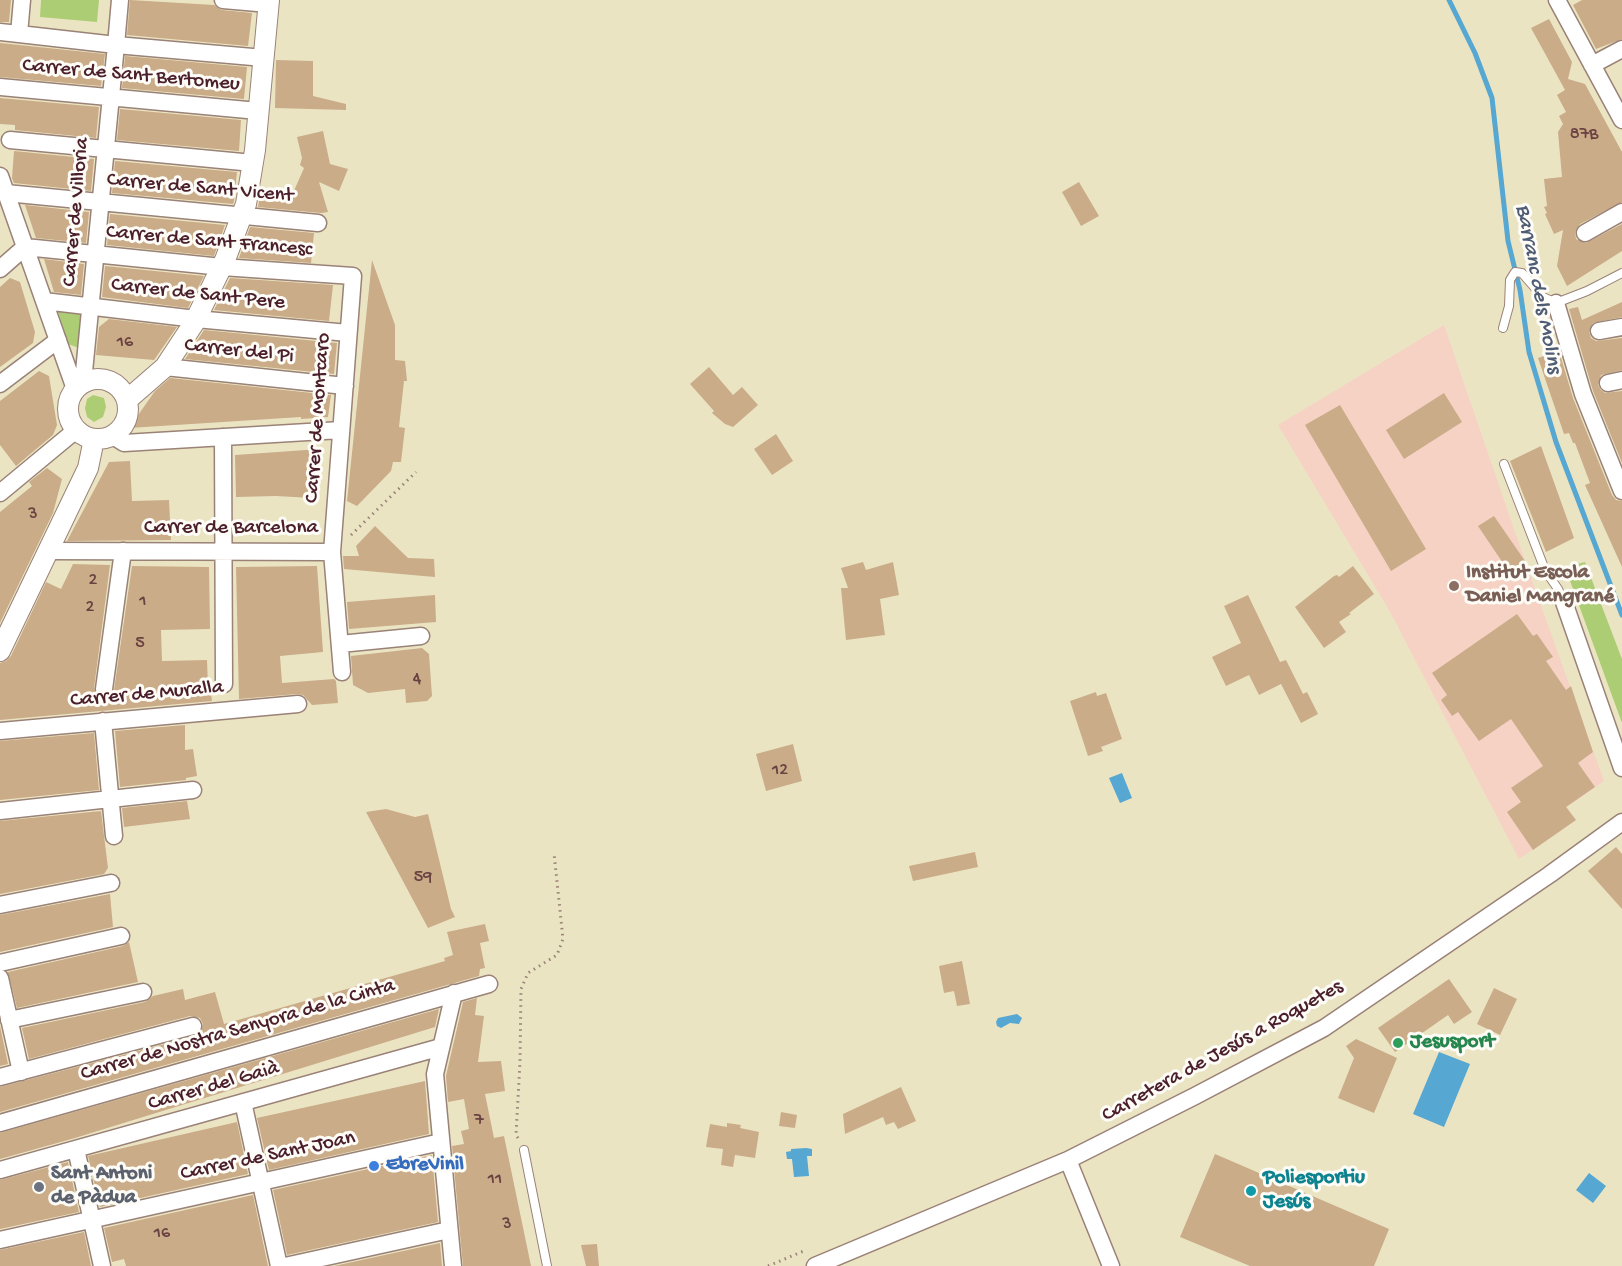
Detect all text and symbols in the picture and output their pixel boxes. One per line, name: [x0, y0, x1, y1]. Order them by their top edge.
street label: Carrer de Sant Bertomeu: [21, 54, 241, 98]
house number: 87B: [1570, 124, 1598, 146]
street label: Carrer de Villoria: [58, 137, 96, 287]
street label: Carrer de Sant Vicent: [106, 168, 294, 210]
water label: Barranc dels Molins: [1508, 202, 1566, 376]
street label: Carrer de Sant Francesc: [105, 220, 313, 264]
street label: Carrer de Sant Pere: [110, 273, 286, 317]
house number: 16: [117, 332, 133, 354]
street label: Carrer de Montcaro: [300, 332, 338, 504]
street label: Carrer del Pi: [183, 334, 295, 370]
house number: 3: [28, 504, 38, 526]
street label: Carrer de Barcelona: [144, 516, 318, 542]
place label: Institut Escola Daniel Mangrané: [1466, 561, 1614, 611]
house number: 2: [89, 570, 97, 592]
marker: Institut Escola Daniel Mangrané: [1447, 579, 1461, 593]
house number: 1: [139, 591, 147, 613]
house number: 2: [86, 597, 94, 619]
house number: 5: [135, 633, 145, 655]
house number: 4: [413, 669, 421, 691]
street label: Carrer de Muralla: [69, 676, 225, 714]
house number: 12: [772, 760, 788, 782]
house number: 59: [414, 867, 432, 889]
street label: Carrer de Nostra Senyora de la Cinta: [78, 974, 398, 1088]
street label: Carretera de Jesús a Roquetes: [1098, 975, 1348, 1129]
place label: Jesusport: [1410, 1030, 1495, 1056]
marker: Jesusport: [1391, 1036, 1405, 1050]
street label: Carrer del Gaià: [146, 1056, 282, 1118]
house number: 7: [474, 1110, 484, 1132]
street label: Carrer de Sant Joan: [178, 1126, 358, 1188]
place label: EbreVinil: [386, 1153, 464, 1179]
marker: EbreVinil: [367, 1159, 381, 1173]
place label: Sant Antoni de Pàdua: [51, 1162, 152, 1212]
place label: Poliesportiu Jesús: [1263, 1166, 1365, 1216]
house number: 11: [488, 1169, 502, 1191]
marker: Sant Antoni de Pàdua: [32, 1180, 46, 1194]
marker: Poliesportiu Jesús: [1244, 1184, 1258, 1198]
house number: 3: [502, 1214, 512, 1236]
house number: 16: [154, 1223, 170, 1245]

